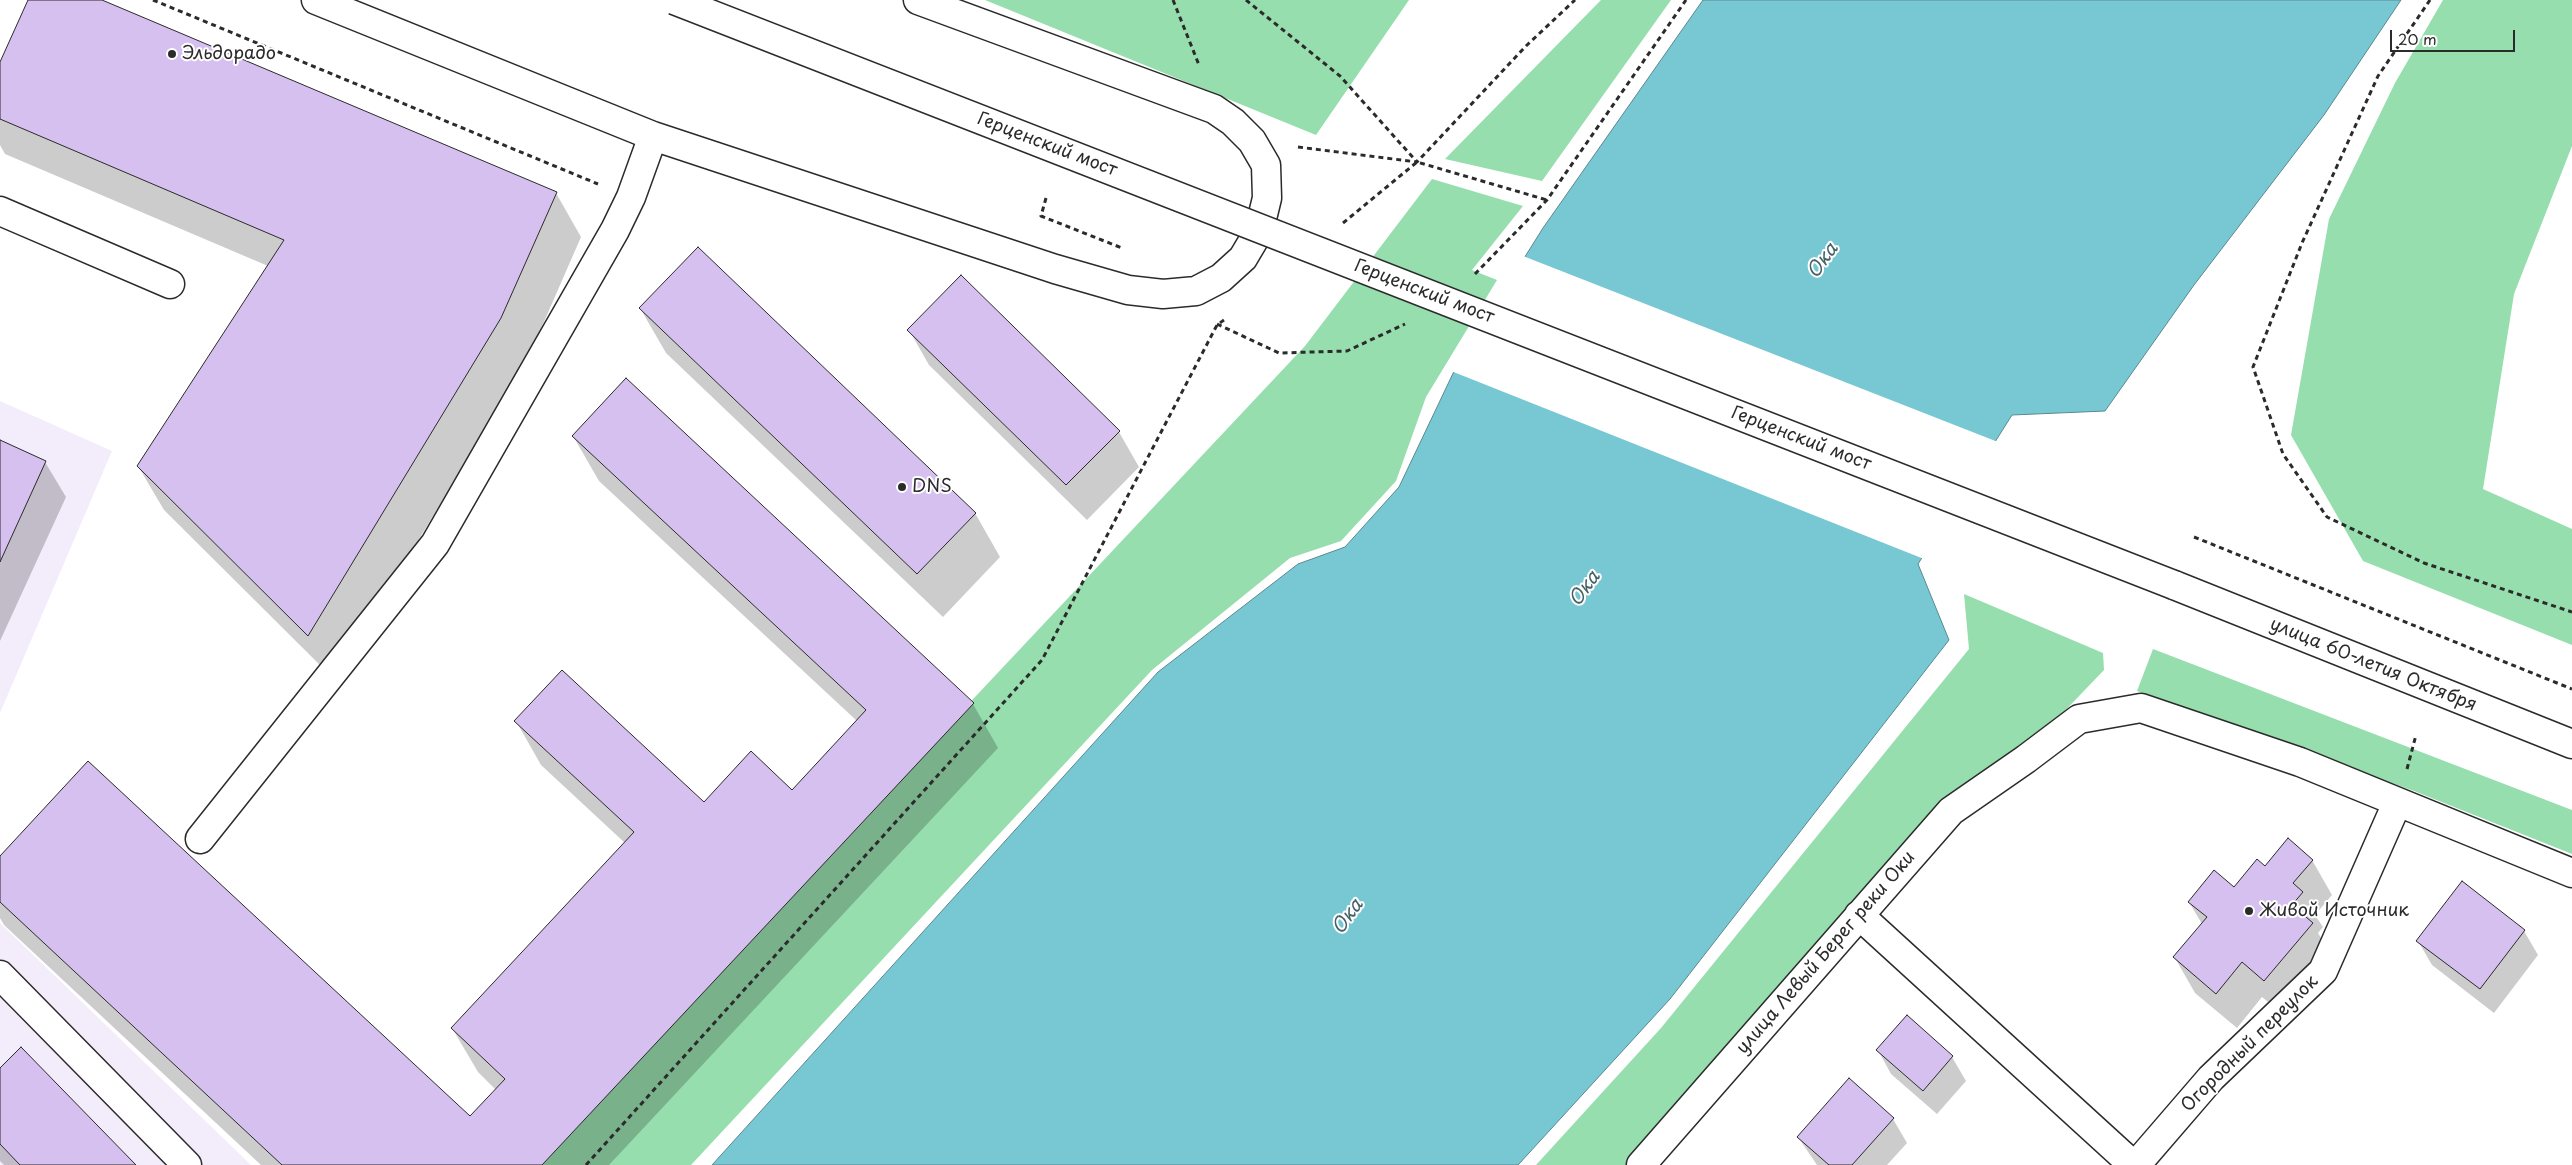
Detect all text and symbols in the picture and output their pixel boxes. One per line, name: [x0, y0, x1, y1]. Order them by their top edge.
scale bar: [2392, 20, 2517, 52]
text: 20 m: [2398, 27, 2437, 50]
place label: Эльдорадо: [182, 43, 276, 65]
marker: Эльдорадо: [166, 48, 178, 60]
street label: Герценский мост: [974, 108, 1120, 182]
water label: Ока: [1803, 239, 1843, 283]
street label: Герценский мост: [1351, 255, 1497, 329]
street label: Герценский мост: [1728, 402, 1874, 476]
place label: DNS: [912, 476, 952, 498]
marker: DNS: [896, 481, 908, 493]
water label: Ока: [1565, 567, 1605, 611]
street label: улица 60-летия Октября: [2266, 614, 2480, 716]
street label: улица Левый Берег реки Оки: [1732, 847, 1920, 1059]
water label: Ока: [1328, 895, 1368, 939]
place label: Живой Источник: [2259, 900, 2409, 922]
marker: Живой Источник: [2243, 905, 2255, 917]
street label: Огородный переулок: [2177, 971, 2323, 1117]

